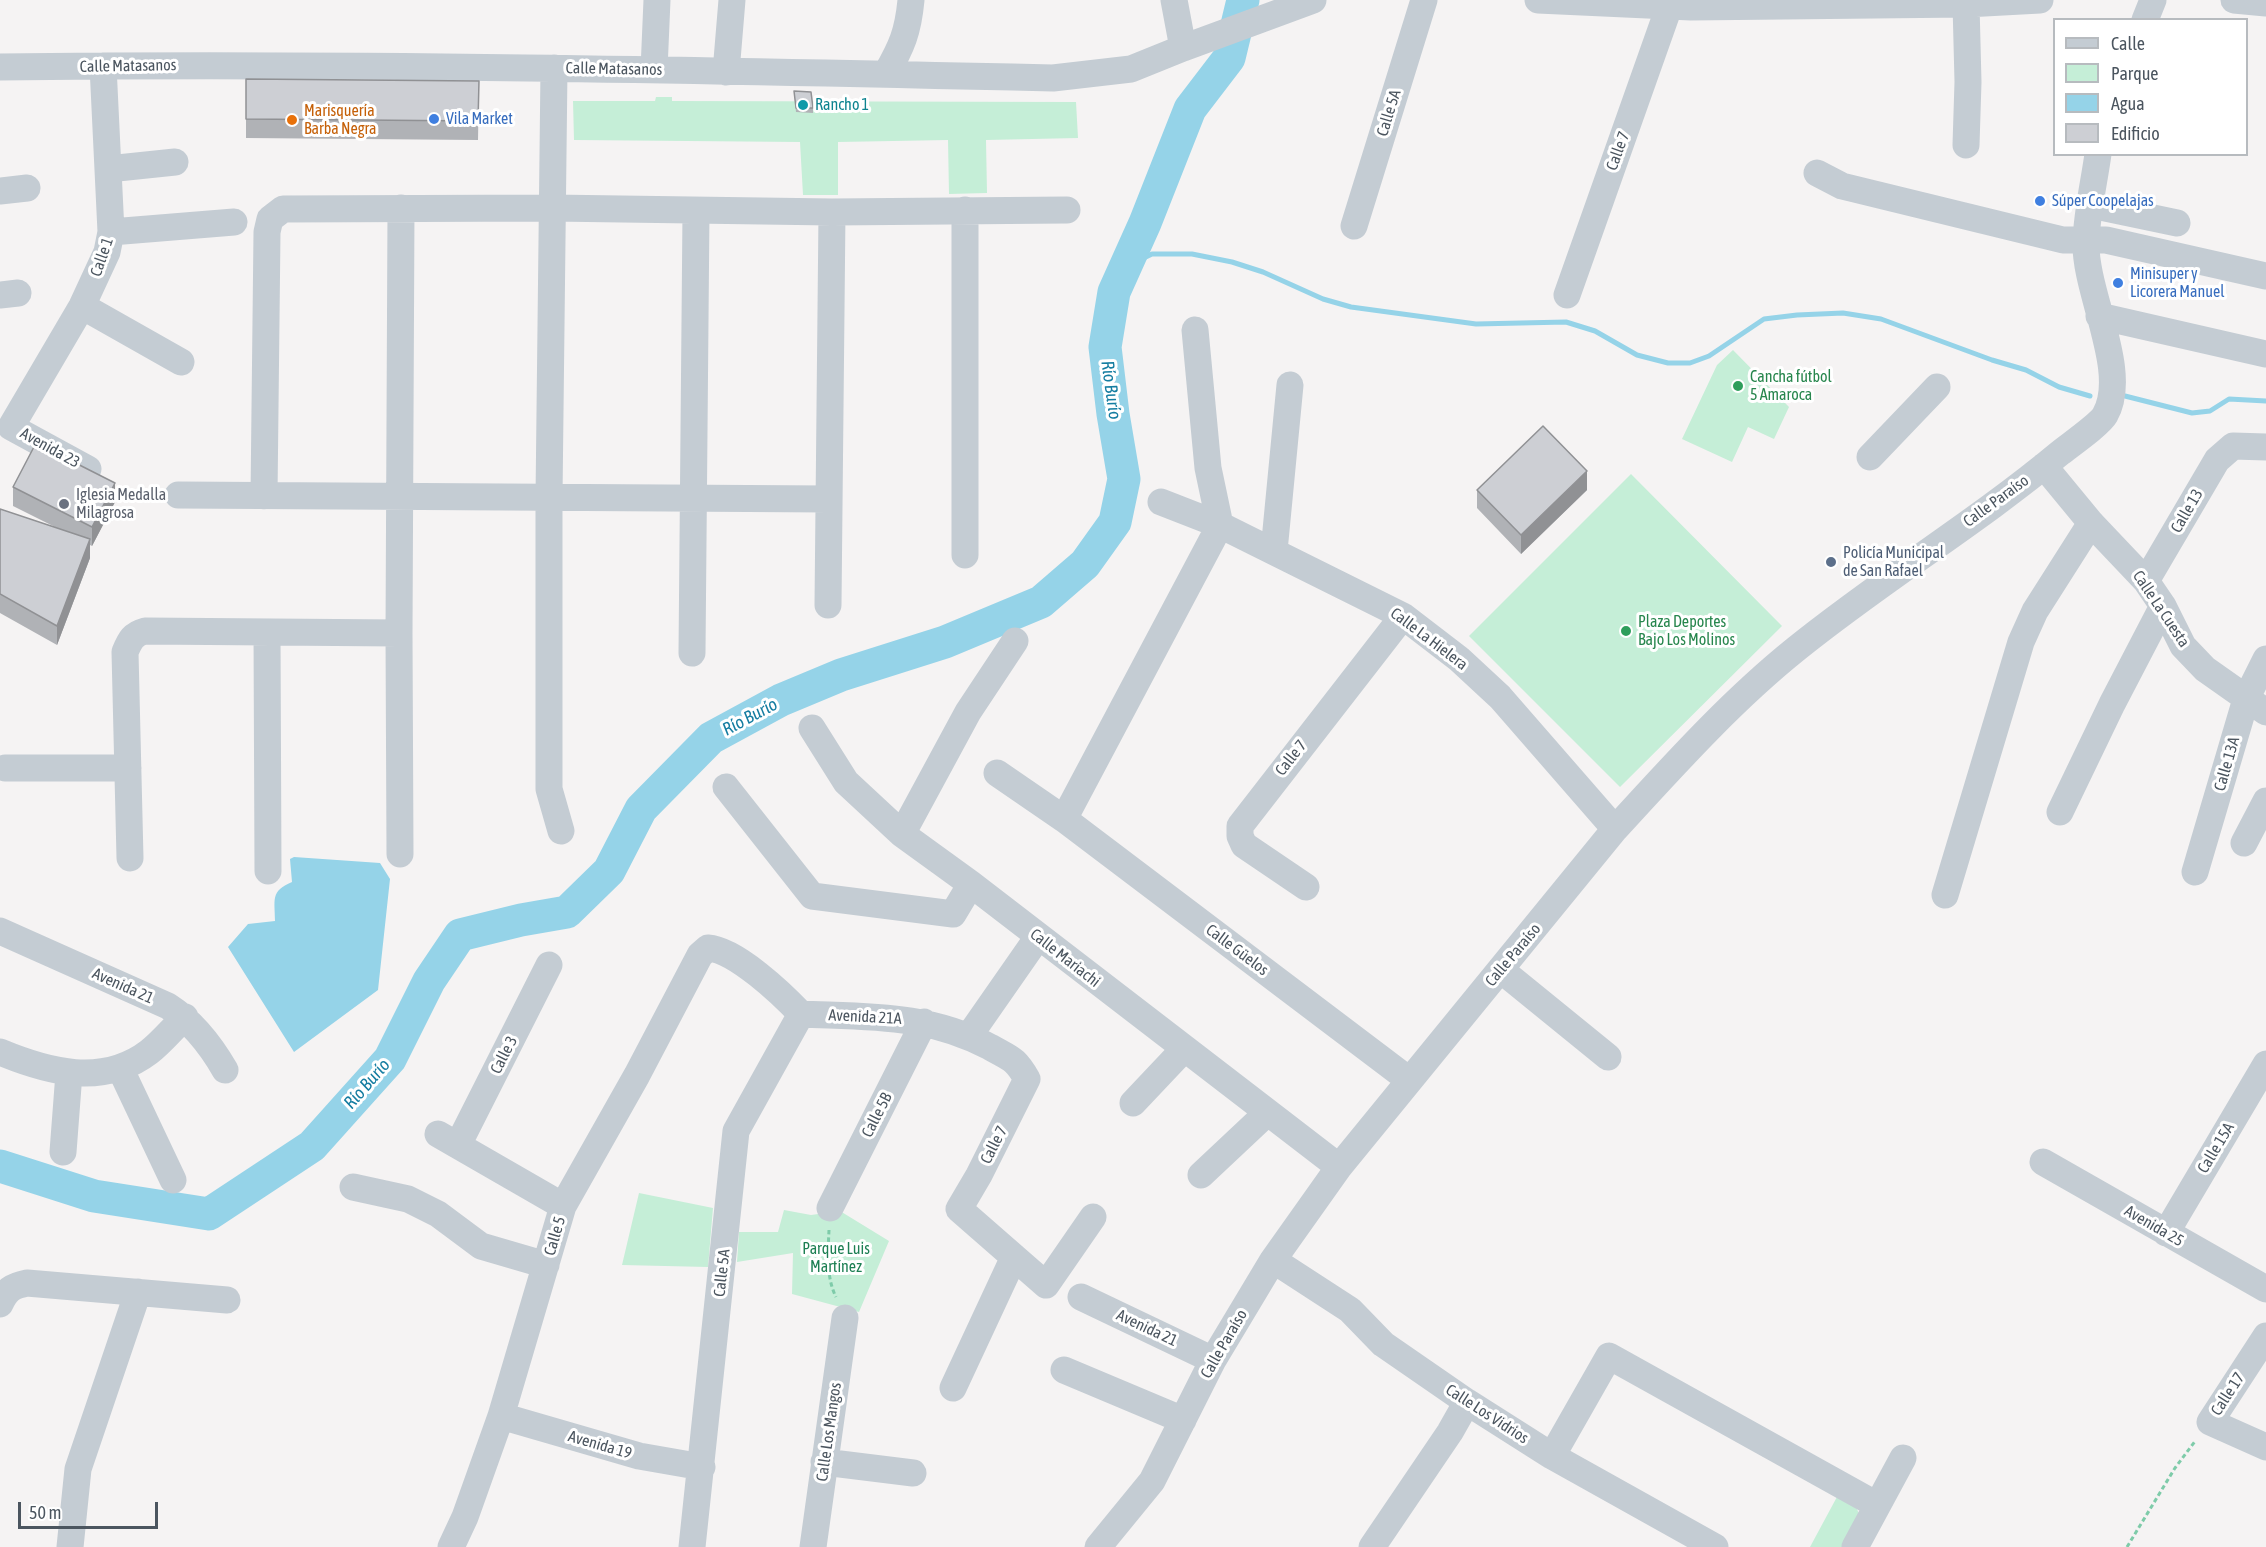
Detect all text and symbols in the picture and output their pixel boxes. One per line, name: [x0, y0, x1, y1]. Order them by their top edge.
legend: [2053, 18, 2248, 156]
text: Calle: [2111, 33, 2145, 54]
street label: Calle Matasanos: [80, 56, 176, 76]
street label: Calle Matasanos: [566, 59, 662, 79]
text: Parque: [2111, 63, 2159, 84]
street label: Calle 5A: [1373, 87, 1405, 139]
text: Agua: [2111, 93, 2145, 114]
place label: Rancho 1: [815, 95, 869, 115]
marker: Rancho 1: [796, 98, 810, 112]
place label: Marisquería Barba Negra: [304, 101, 376, 139]
place label: Vila Market: [446, 109, 513, 129]
marker: Vila Market: [427, 112, 441, 126]
marker: Marisquería Barba Negra: [285, 113, 299, 127]
text: Edificio: [2111, 123, 2160, 144]
street label: Calle 7: [1602, 129, 1634, 173]
place label: Súper Coopelajas: [2052, 191, 2154, 211]
marker: Súper Coopelajas: [2033, 194, 2047, 208]
street label: Calle 1: [86, 235, 118, 279]
place label: Minisuper y Licorera Manuel: [2130, 264, 2224, 302]
marker: Minisuper y Licorera Manuel: [2111, 276, 2125, 290]
water label: Río Burío: [1096, 359, 1126, 421]
place label: Cancha fútbol 5 Amaroca: [1750, 367, 1832, 405]
marker: Cancha fútbol 5 Amaroca: [1731, 379, 1745, 393]
street label: Avenida 23: [17, 424, 83, 472]
street label: Calle Paraíso: [1960, 471, 2032, 531]
place label: Iglesia Medalla Milagrosa: [76, 485, 166, 523]
street label: Calle 13: [2167, 486, 2207, 536]
marker: Iglesia Medalla Milagrosa: [57, 497, 71, 511]
place label: Policía Municipal de San Rafael: [1843, 543, 1944, 581]
marker: Policía Municipal de San Rafael: [1824, 555, 1838, 569]
street label: Calle La Cuesta: [2128, 567, 2194, 651]
street label: Calle La Hielera: [1387, 604, 1471, 674]
place label: Plaza Deportes Bajo Los Molinos: [1638, 612, 1735, 650]
marker: Plaza Deportes Bajo Los Molinos: [1619, 624, 1633, 638]
water label: Río Burío: [719, 694, 781, 740]
street label: Calle 13A: [2210, 735, 2244, 793]
street label: Calle 7: [1271, 736, 1311, 780]
street label: Calle Güelos: [1202, 920, 1272, 980]
street label: Calle Paraíso: [1481, 920, 1545, 990]
street label: Calle Mariachi: [1026, 925, 1104, 991]
street label: Avenida 21: [89, 964, 157, 1008]
street label: Avenida 21A: [828, 1006, 902, 1028]
street label: Calle 3: [486, 1033, 522, 1077]
water label: Río Burío: [339, 1055, 395, 1113]
street label: Calle 5B: [858, 1089, 896, 1141]
street label: Calle 15A: [2194, 1119, 2238, 1177]
street label: Calle 7: [976, 1123, 1012, 1167]
street label: Avenida 25: [2121, 1201, 2187, 1251]
street label: Calle 5: [540, 1214, 570, 1258]
park label: Parque Luis Martínez: [802, 1239, 870, 1277]
street label: Calle 5A: [710, 1248, 734, 1298]
street label: Avenida 21: [1113, 1306, 1181, 1350]
street label: Calle Paraíso: [1197, 1306, 1251, 1382]
street label: Calle 17: [2207, 1369, 2249, 1419]
street label: Calle Los Vidrios: [1442, 1380, 1532, 1448]
street label: Calle Los Mangos: [813, 1381, 845, 1483]
street label: Avenida 19: [566, 1427, 634, 1463]
scale bar: [21, 1490, 160, 1528]
text: 50 m: [29, 1502, 61, 1523]

